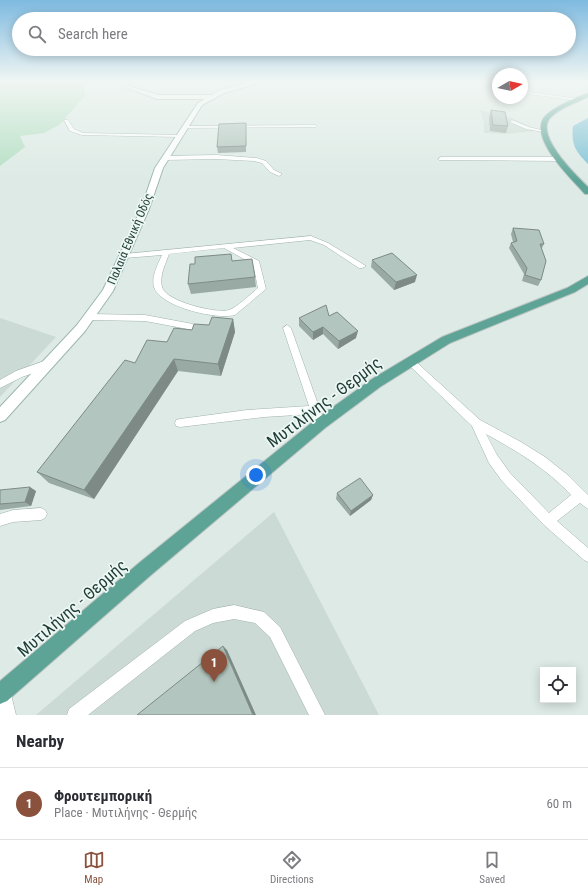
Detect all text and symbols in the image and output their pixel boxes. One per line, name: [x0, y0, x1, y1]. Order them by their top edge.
search box: [12, 12, 576, 56]
icon: search: [26, 23, 48, 45]
text: Search here: [58, 25, 128, 43]
north arrow: [492, 68, 528, 104]
street label: Παλαιά Εθνική Οδός: [104, 191, 156, 287]
street label: Μυτιλήνης - Θερμής: [263, 352, 385, 452]
your location: [246, 465, 266, 485]
street label: Μυτιλήνης - Θερμής: [13, 555, 131, 661]
pin: 1: [201, 649, 227, 682]
map controls: [540, 667, 576, 703]
button: locate: [540, 667, 576, 703]
text: Nearby: [16, 731, 64, 751]
text: Φρουτεμπορική: [54, 787, 152, 805]
text: 1: [26, 796, 32, 811]
text: 60 m: [546, 796, 572, 811]
text: Place · Μυτιλήνης - Θερμής: [54, 805, 197, 820]
tab: Map: [83, 849, 105, 886]
tab: Directions: [270, 849, 314, 886]
tab: Saved: [479, 849, 505, 886]

